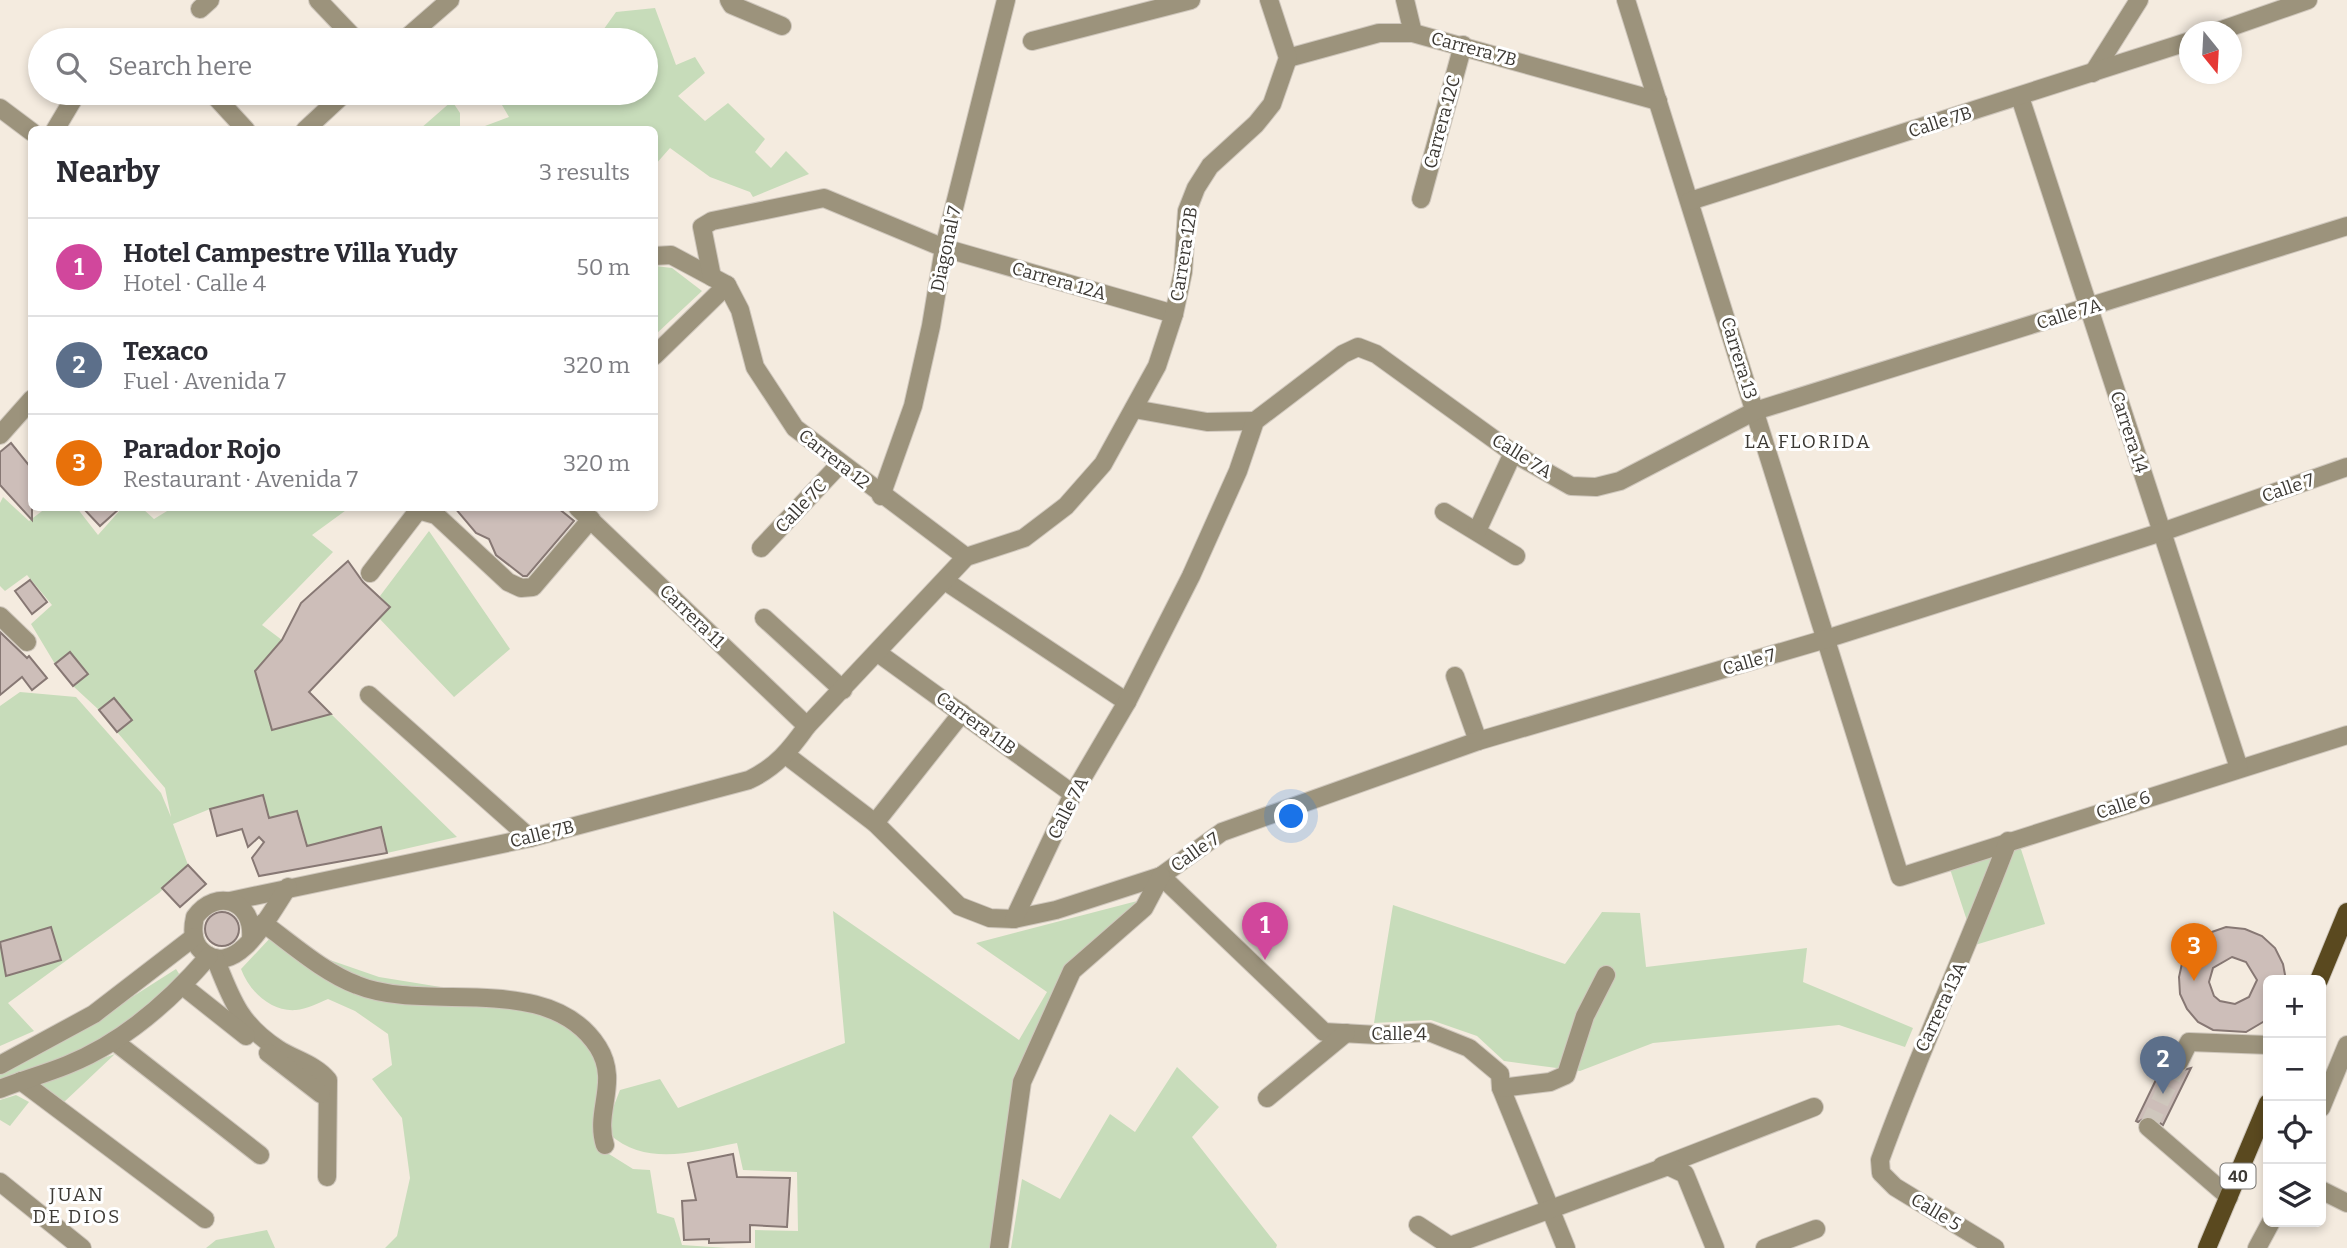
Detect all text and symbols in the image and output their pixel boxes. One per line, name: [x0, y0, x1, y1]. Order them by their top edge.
north arrow: [2179, 21, 2242, 84]
street label: Carrera 7B: [1429, 27, 1519, 71]
search box: [28, 28, 658, 105]
icon: search: [52, 48, 90, 86]
text: Search here: [108, 51, 252, 82]
street label: Carrera 12C: [1419, 73, 1465, 171]
street label: Calle 7B: [1905, 101, 1975, 143]
text: Nearby: [56, 154, 160, 190]
text: 3 results: [539, 158, 630, 186]
street label: Diagonal 7: [926, 204, 966, 294]
street label: Carrera 12B: [1166, 205, 1202, 303]
text: Hotel Campestre Villa Yudy: [123, 238, 457, 269]
text: 1: [74, 253, 84, 281]
text: 50 m: [576, 253, 630, 281]
street label: Carrera 12A: [1009, 257, 1109, 305]
text: Hotel · Calle 4: [123, 269, 266, 297]
street label: Calle 7A: [2034, 294, 2104, 334]
street label: Carrera 13: [1716, 314, 1762, 402]
text: Texaco: [123, 336, 208, 367]
text: 2: [73, 351, 85, 379]
text: 320 m: [563, 351, 630, 379]
text: Fuel · Avenida 7: [123, 367, 286, 395]
street label: Carrera 14: [2105, 388, 2153, 476]
street label: Carrera 12: [794, 424, 874, 494]
street label: Calle 7A: [1488, 429, 1556, 483]
district label: LA FLORIDA: [1744, 430, 1872, 453]
text: Parador Rojo: [123, 434, 281, 465]
text: 3: [72, 449, 86, 477]
text: 320 m: [563, 449, 630, 477]
text: Restaurant · Avenida 7: [123, 465, 358, 493]
street label: Calle 7: [2259, 469, 2317, 507]
street label: Calle 7C: [771, 475, 831, 537]
street label: Carrera 11: [655, 580, 729, 653]
street label: Calle 7: [1720, 644, 1778, 680]
street label: Carrera 11B: [932, 687, 1020, 759]
street label: Calle 7A: [1043, 773, 1093, 843]
street label: Calle 6: [2093, 786, 2153, 824]
your location: [1274, 799, 1308, 833]
street label: Calle 7B: [508, 815, 576, 853]
street label: Calle 7: [1167, 828, 1223, 876]
pin: 1: [1242, 902, 1288, 960]
pin: 3: [2171, 923, 2217, 981]
street label: Carrera 13A: [1911, 958, 1971, 1055]
map controls: [2263, 975, 2326, 1227]
button: +: [2263, 975, 2326, 1038]
street label: Calle 4: [1371, 1023, 1427, 1045]
pin: 2: [2140, 1036, 2186, 1094]
button: −: [2263, 1038, 2326, 1101]
button: locate: [2263, 1101, 2326, 1164]
road number: 40: [2220, 1164, 2256, 1188]
button: layers: [2263, 1164, 2326, 1227]
district label: JUAN DE DIOS: [33, 1183, 121, 1228]
street label: Calle 5: [1907, 1189, 1965, 1235]

